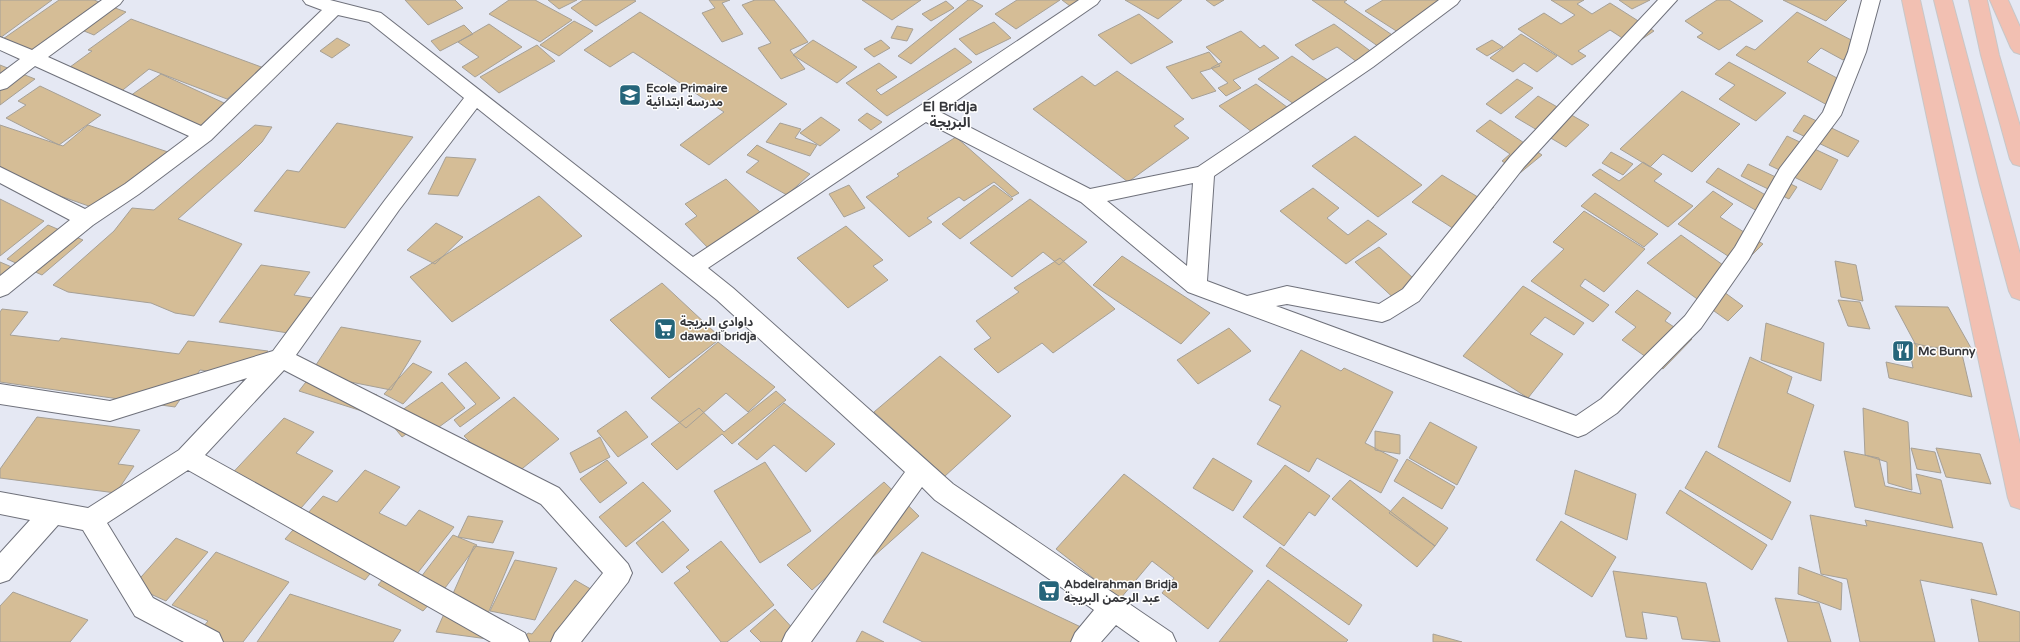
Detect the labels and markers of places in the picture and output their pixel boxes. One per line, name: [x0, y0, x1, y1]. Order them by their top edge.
place label: Ecole Primaire مدرسة ابتدائية: [646, 81, 728, 109]
school or university icon: Ecole Primaire مدرسة ابتدائية: [617, 82, 643, 108]
place label: داوادي البريجة dawadi bridja: [680, 315, 757, 344]
supermarket icon: داوادي البريجة dawadi bridja: [652, 316, 678, 342]
restaurant icon: Mc Bunny: [1890, 338, 1916, 364]
place label: Mc Bunny: [1918, 344, 1976, 359]
place label: Abdelrahman Bridja عبد الرحمن البريجة: [1064, 577, 1178, 605]
supermarket icon: Abdelrahman Bridja عبد الرحمن البريجة: [1036, 578, 1062, 604]

